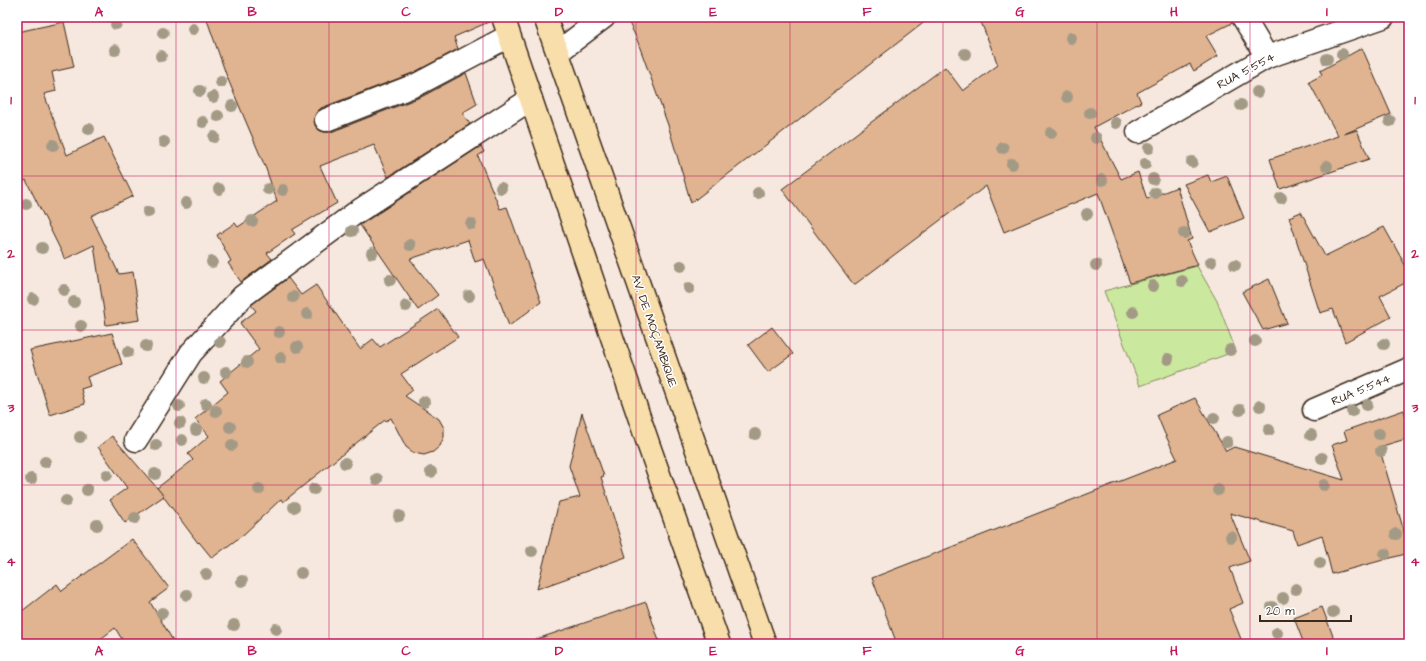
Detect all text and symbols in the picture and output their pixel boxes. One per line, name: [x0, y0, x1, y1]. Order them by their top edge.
text: A: [95, 3, 104, 21]
text: B: [247, 3, 257, 21]
text: C: [401, 3, 411, 21]
text: D: [555, 3, 564, 21]
text: E: [709, 3, 717, 21]
text: F: [862, 3, 872, 21]
text: G: [1015, 3, 1025, 21]
text: H: [1170, 3, 1178, 21]
text: I: [1326, 3, 1328, 21]
street label: RUA 5.554: [1214, 49, 1278, 93]
text: 1: [10, 91, 12, 109]
text: 1: [1414, 91, 1416, 109]
text: 2: [6, 245, 15, 263]
text: 2: [1410, 245, 1419, 263]
street label: AV. DE MOÇAMBIQUE: [627, 272, 681, 390]
street label: RUA 5.544: [1329, 370, 1393, 410]
text: 3: [7, 399, 15, 417]
text: 3: [1411, 399, 1419, 417]
text: 4: [7, 553, 16, 571]
text: 4: [1411, 553, 1420, 571]
scale bar: [1260, 597, 1351, 623]
text: 20 m: [1266, 603, 1295, 620]
text: A: [95, 642, 104, 660]
text: B: [247, 642, 257, 660]
text: C: [401, 642, 411, 660]
text: D: [555, 642, 564, 660]
text: E: [709, 642, 717, 660]
text: F: [862, 642, 872, 660]
text: G: [1015, 642, 1025, 660]
text: H: [1170, 642, 1178, 660]
text: I: [1326, 642, 1328, 660]

